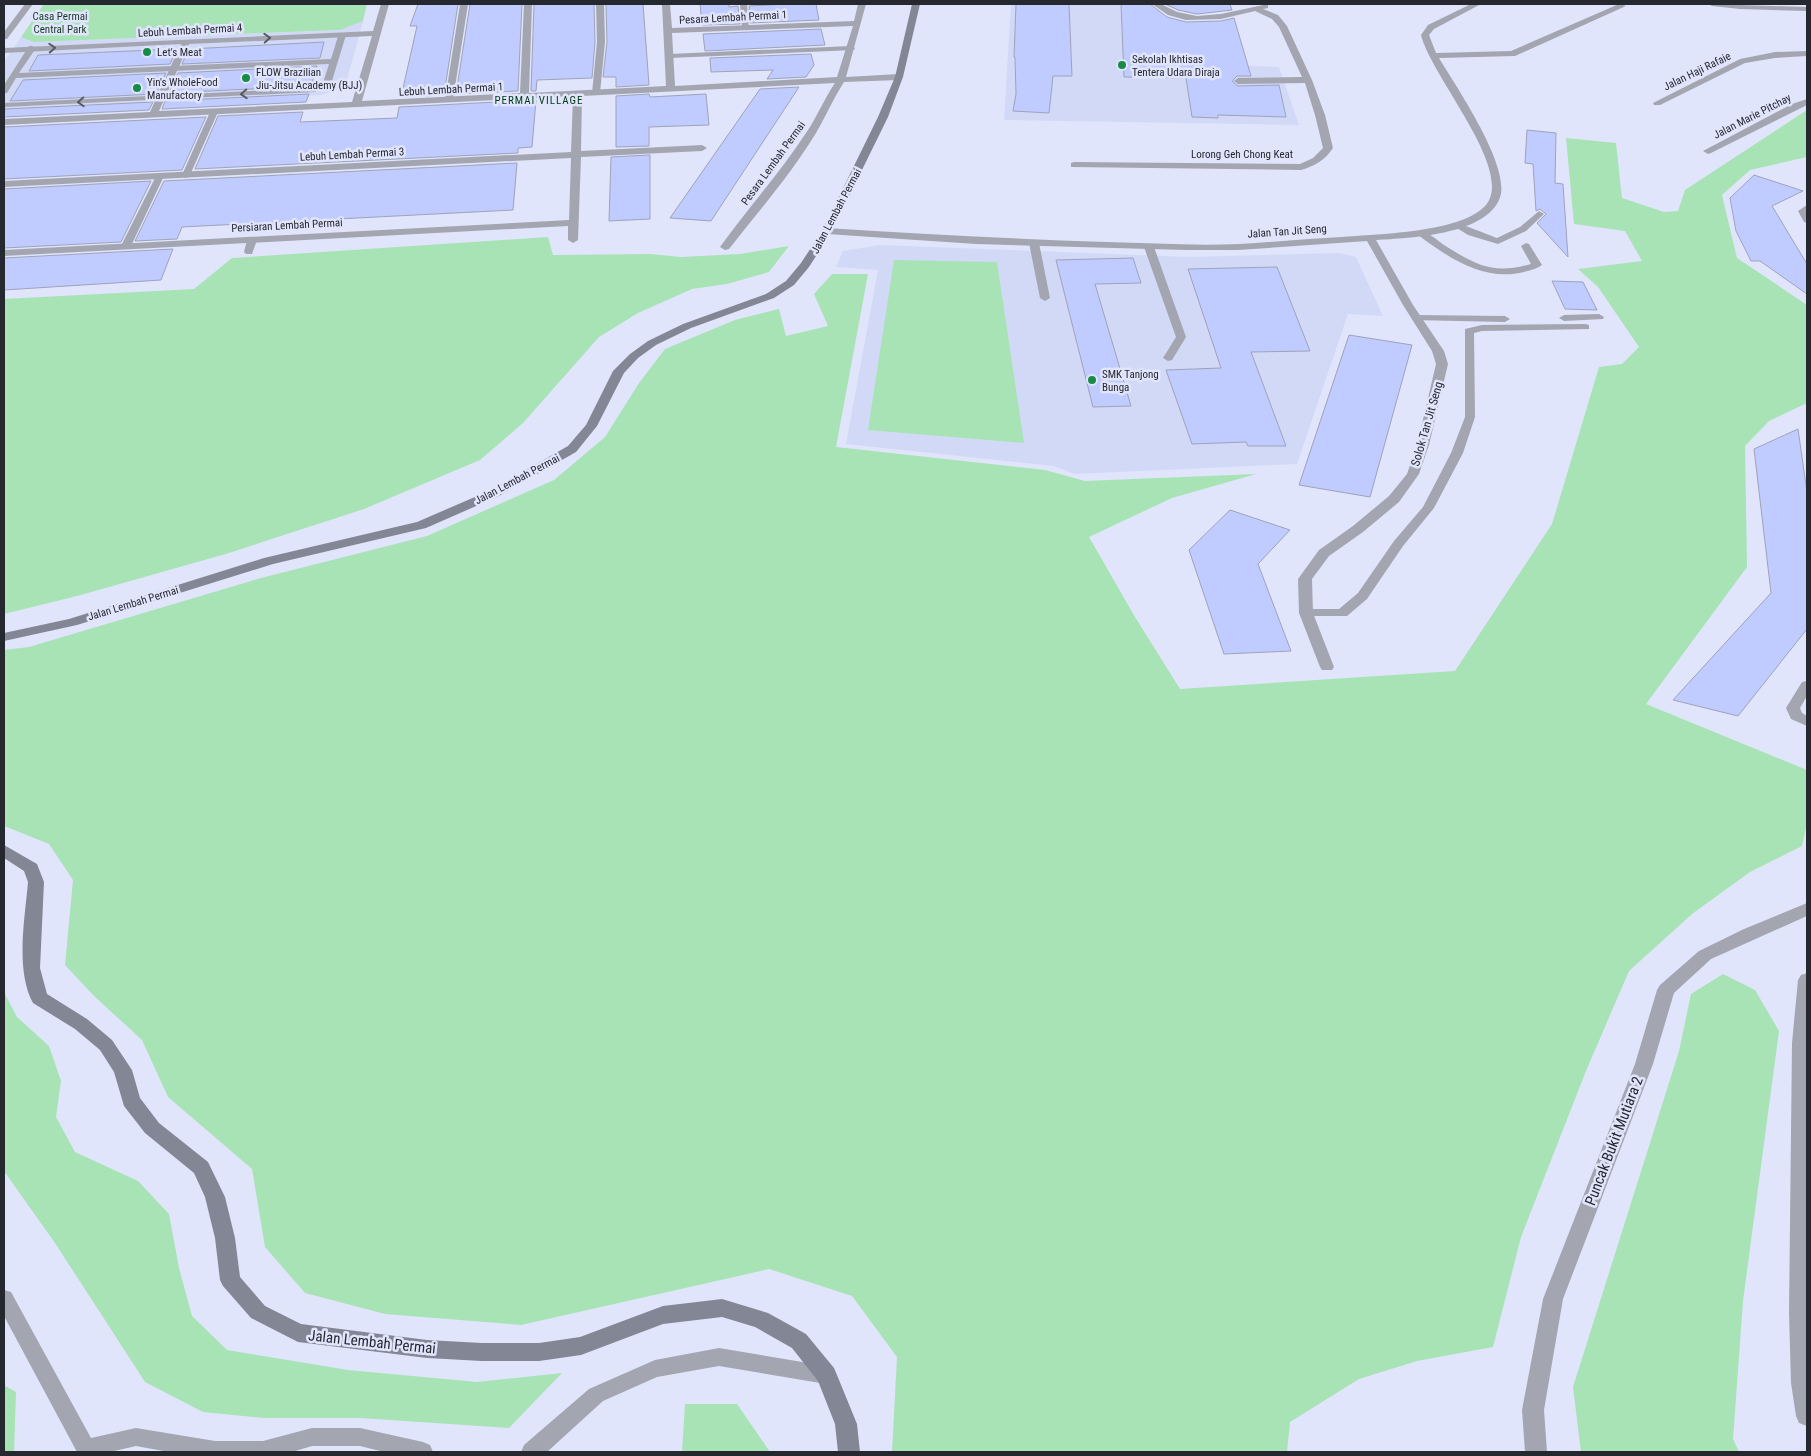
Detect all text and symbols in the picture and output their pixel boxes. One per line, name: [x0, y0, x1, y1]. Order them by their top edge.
street label: Pesara Lembah Permai 1: [679, 8, 787, 27]
park label: Casa Permai Central Park: [33, 10, 87, 36]
street label: Lebuh Lembah Permai 4: [137, 21, 243, 40]
one-way arrow: [264, 33, 272, 43]
one-way arrow: [49, 42, 57, 53]
marker: Let's Meat: [141, 46, 153, 58]
place label: Let's Meat: [157, 46, 202, 59]
street label: Jalan Haji Rafaie: [1661, 50, 1733, 93]
place label: Sekolah Ikhtisas Tentera Udara Diraja: [1132, 53, 1220, 79]
marker: Sekolah Ikhtisas Tentera Udara Diraja: [1116, 59, 1128, 71]
place label: FLOW Brazilian Jiu-Jitsu Academy (BJJ): [256, 66, 362, 92]
marker: FLOW Brazilian Jiu-Jitsu Academy (BJJ): [240, 72, 252, 84]
place label: Yin's WholeFood Manufactory: [147, 76, 218, 102]
street label: Lebuh Lembah Permai 1: [398, 80, 504, 99]
marker: Yin's WholeFood Manufactory: [131, 82, 143, 94]
one-way arrow: [240, 89, 248, 100]
street label: Jalan Marie Pitchay: [1711, 91, 1794, 142]
district label: PERMAI VILLAGE: [494, 94, 584, 107]
one-way arrow: [77, 97, 85, 108]
street label: Pesara Lembah Permai: [739, 119, 808, 208]
street label: Lebuh Lembah Permai 3: [299, 145, 405, 164]
street label: Lorong Geh Chong Keat: [1191, 148, 1293, 161]
street label: Jalan Lembah Permai: [809, 167, 864, 256]
street label: Persiaran Lembah Permai: [231, 216, 343, 235]
street label: Jalan Tan Jit Seng: [1247, 222, 1327, 241]
place label: SMK Tanjong Bunga: [1102, 368, 1159, 394]
marker: SMK Tanjong Bunga: [1086, 374, 1098, 386]
street label: Solok Tan Jit Seng: [1408, 380, 1446, 468]
street label: Jalan Lembah Permai: [473, 452, 562, 507]
street label: Jalan Lembah Permai: [86, 584, 180, 623]
street label: Puncak Bukit Mutiara 2: [1581, 1074, 1647, 1208]
street label: Jalan Lembah Permai: [307, 1326, 437, 1358]

